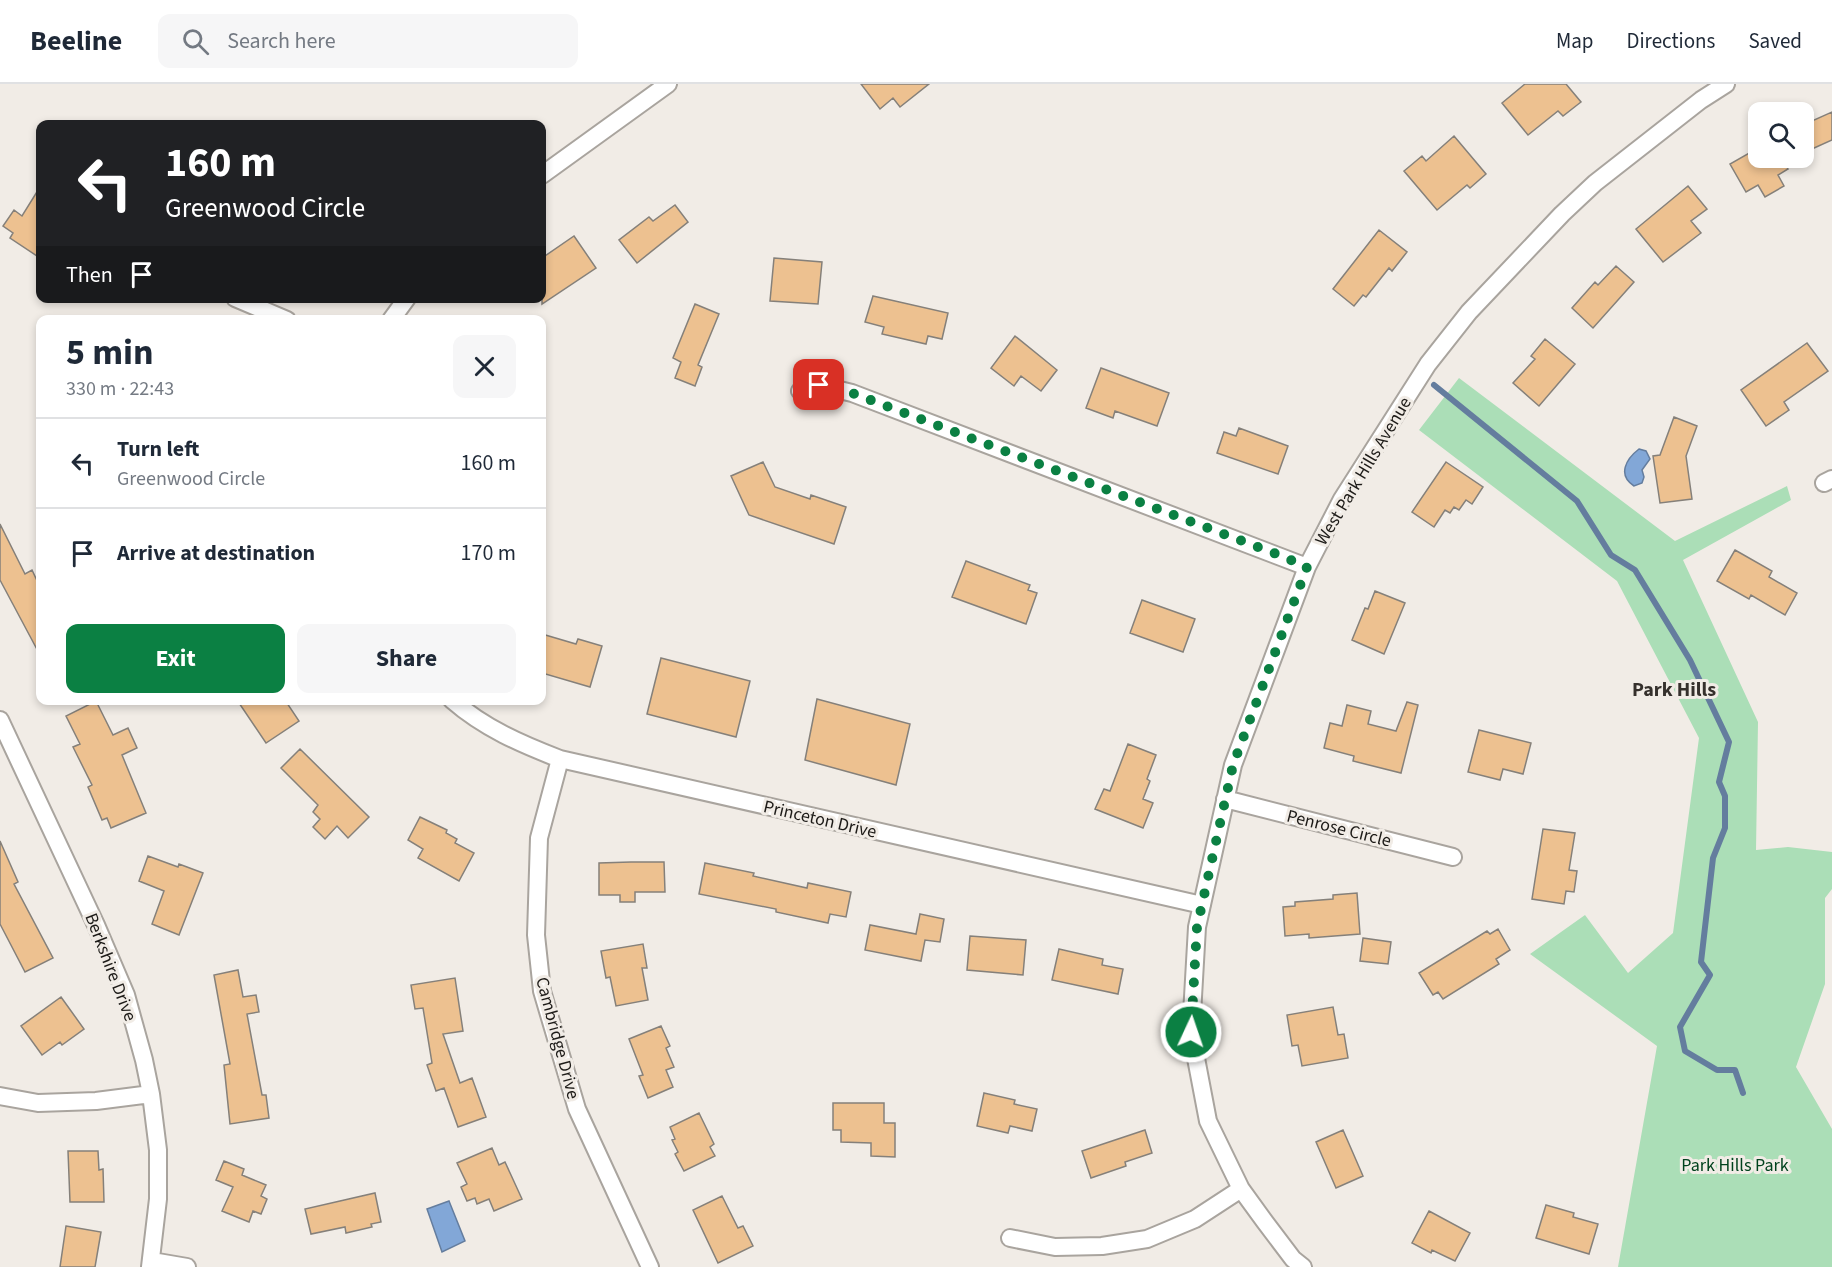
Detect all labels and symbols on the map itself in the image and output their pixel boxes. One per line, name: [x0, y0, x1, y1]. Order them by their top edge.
pin: [793, 359, 844, 410]
street label: West Park Hills Avenue: [1309, 392, 1418, 550]
district label: Park Hills: [1632, 676, 1716, 704]
street label: Princeton Drive: [761, 794, 879, 845]
street label: Penrose Circle: [1284, 803, 1394, 854]
street label: Berkshire Drive: [78, 909, 143, 1025]
street label: Cambridge Drive: [529, 974, 586, 1102]
position arrow: [1159, 1000, 1223, 1064]
park label: Park Hills Park: [1681, 1153, 1789, 1178]

